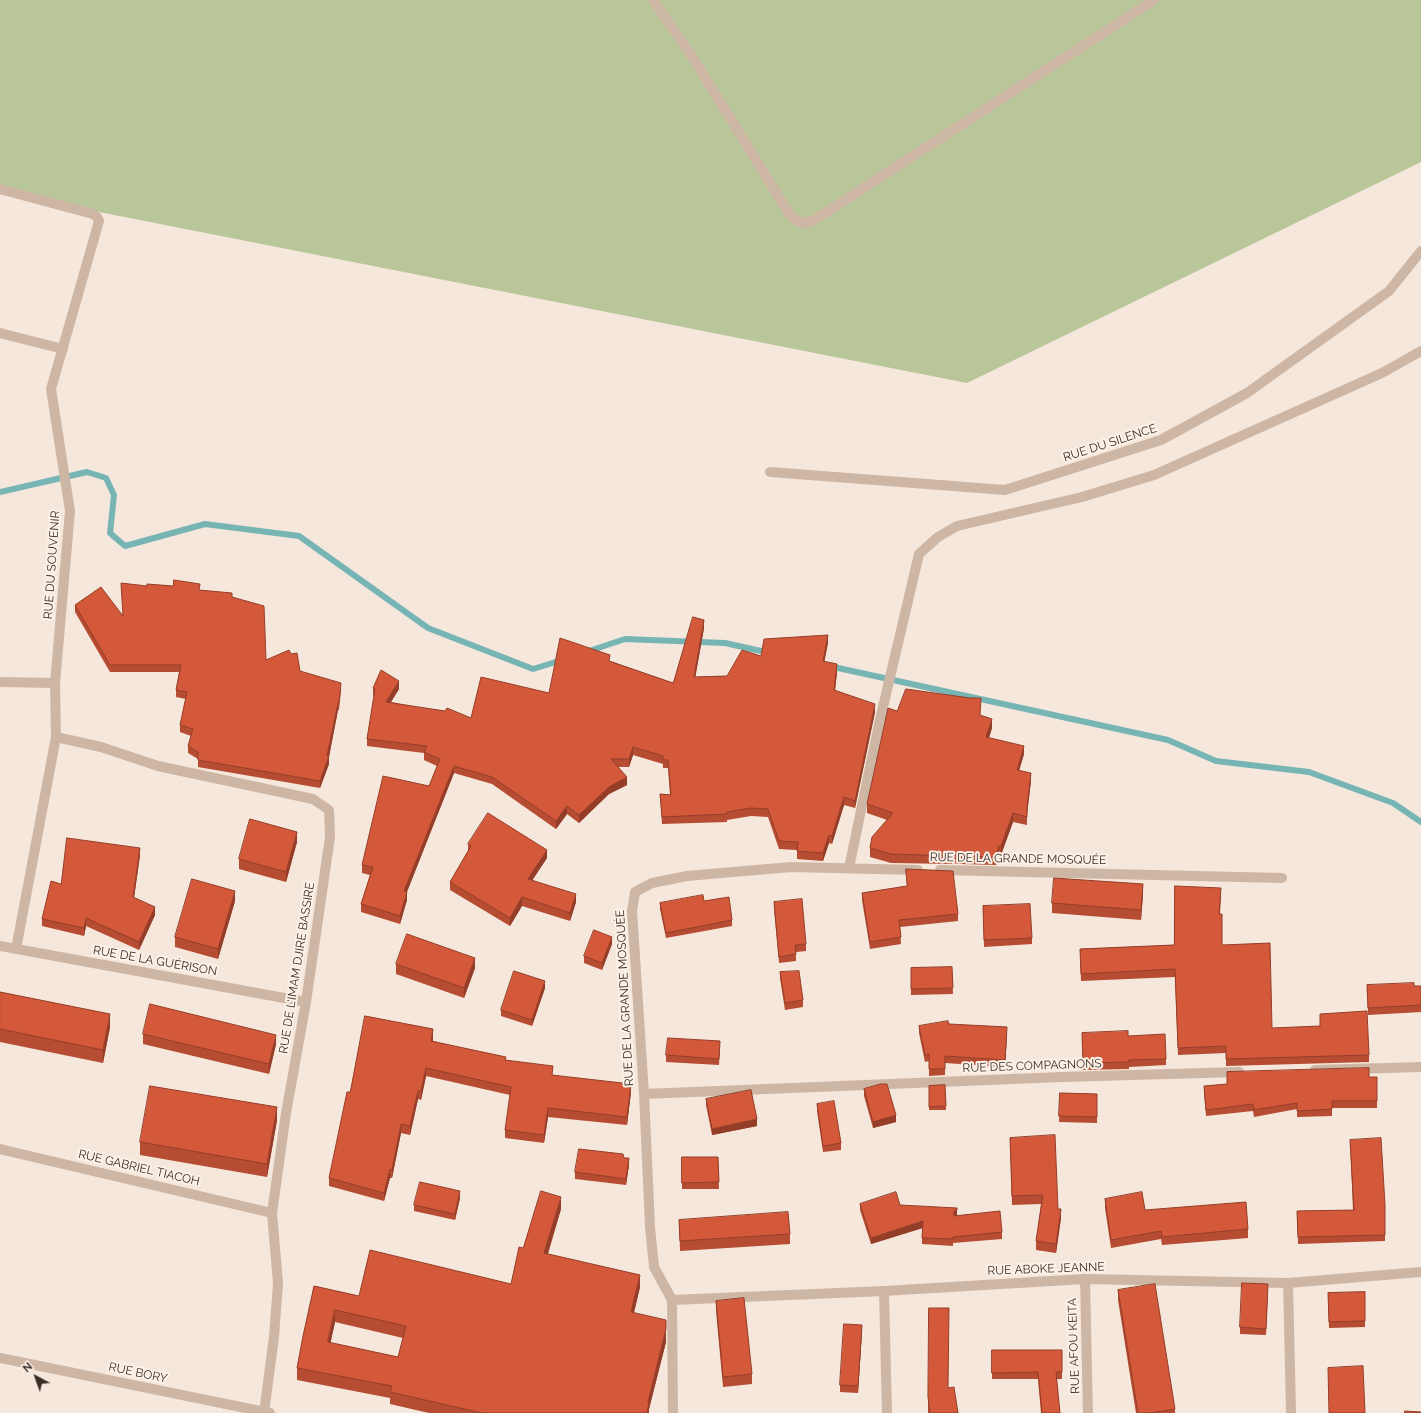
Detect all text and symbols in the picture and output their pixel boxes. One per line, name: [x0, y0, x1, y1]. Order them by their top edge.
street label: RUE DU SILENCE: [1061, 421, 1159, 465]
street label: RUE DU SOUVENIR: [41, 510, 63, 620]
street label: RUE DE LA GRANDE MOSQUÉE: [930, 850, 1106, 868]
street label: RUE DE L'IMAM DJIRE BASSIRE: [276, 881, 318, 1055]
street label: RUE DE LA GRANDE MOSQUÉE: [613, 909, 637, 1087]
street label: RUE DE LA GUÉRISON: [92, 943, 218, 979]
street label: RUE DES COMPAGNONS: [962, 1056, 1102, 1076]
street label: RUE GABRIEL TIACOH: [77, 1147, 201, 1189]
street label: RUE ABOKE JEANNE: [987, 1260, 1105, 1278]
street label: RUE AFOU KEITA: [1065, 1298, 1083, 1394]
north arrow: [16, 1357, 56, 1397]
text: N: [20, 1360, 35, 1375]
street label: RUE BORY: [107, 1360, 169, 1386]

